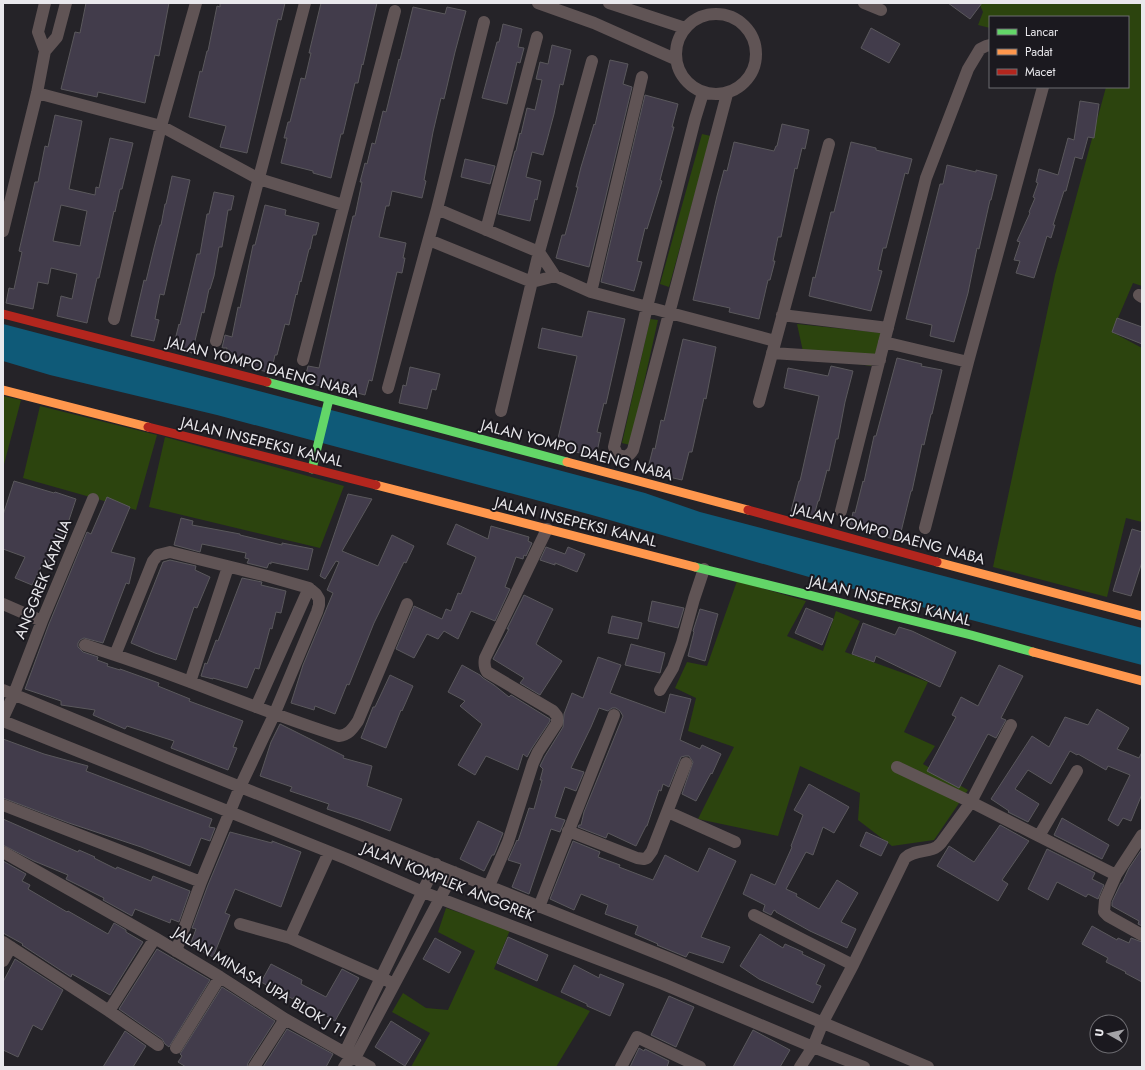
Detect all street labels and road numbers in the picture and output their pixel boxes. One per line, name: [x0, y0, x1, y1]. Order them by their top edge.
street label: JALAN YOMPO DAENG NABA: [163, 330, 362, 403]
street label: JALAN INSEPEKSI KANAL: [177, 411, 346, 473]
street label: JALAN YOMPO DAENG NABA: [477, 413, 676, 486]
street label: JALAN INSEPEKSI KANAL: [491, 491, 660, 553]
street label: JALAN YOMPO DAENG NABA: [789, 497, 988, 570]
street label: ANGGREK KATALIA: [9, 516, 77, 642]
street label: JALAN INSEPEKSI KANAL: [805, 570, 974, 632]
street label: JALAN KOMPLEK ANGGREK: [356, 836, 538, 927]
street label: JALAN MINASA UPA BLOK J 11: [167, 920, 351, 1043]

